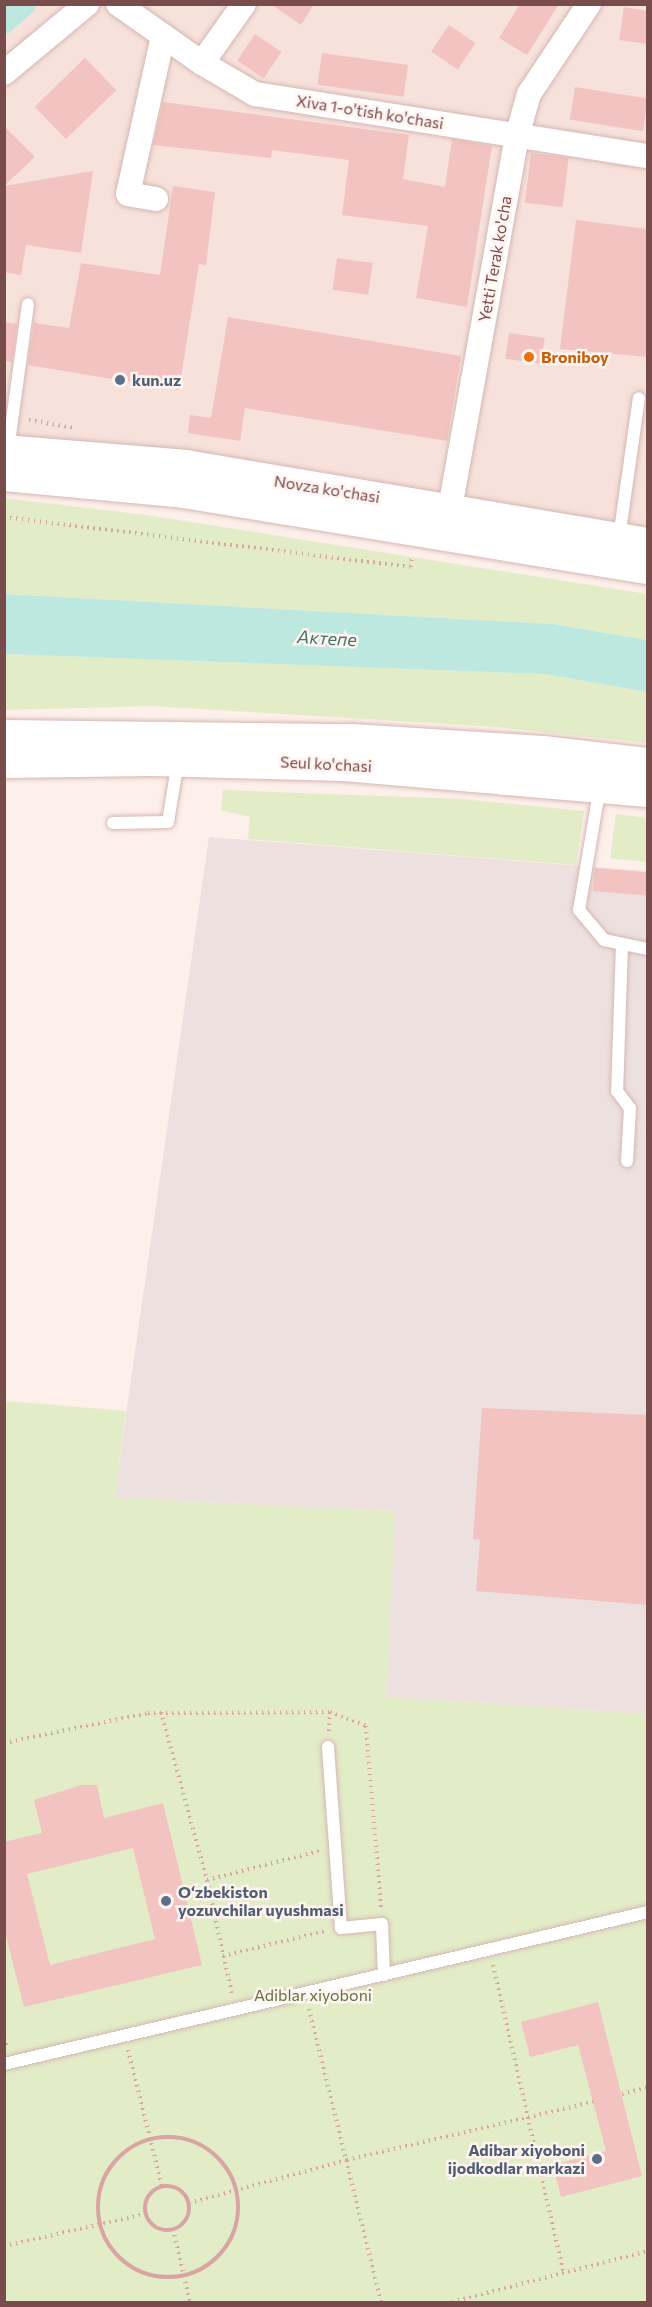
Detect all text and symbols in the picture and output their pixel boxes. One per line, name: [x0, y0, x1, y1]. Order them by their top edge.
street label: Xiva 1-o'tish ko'chasi: [295, 91, 445, 133]
street label: Yetti Terak ko'cha: [474, 194, 516, 324]
place label: Broniboy: [541, 347, 609, 367]
marker: Broniboy: [522, 350, 536, 364]
place label: kun.uz: [132, 370, 181, 390]
marker: kun.uz: [113, 373, 127, 387]
street label: Novza ko'chasi: [273, 471, 381, 507]
water label: Актепе: [297, 626, 357, 650]
street label: Seul ko'chasi: [280, 752, 372, 776]
place label: Oʻzbekiston yozuvchilar uyushmasi: [178, 1882, 344, 1920]
marker: Oʻzbekiston yozuvchilar uyushmasi: [159, 1894, 173, 1908]
park label: Adiblar xiyoboni: [254, 1985, 372, 2005]
place label: Adibar xiyoboni ijodkodlar markazi: [448, 2140, 585, 2178]
marker: Adibar xiyoboni ijodkodlar markazi: [590, 2152, 604, 2166]

